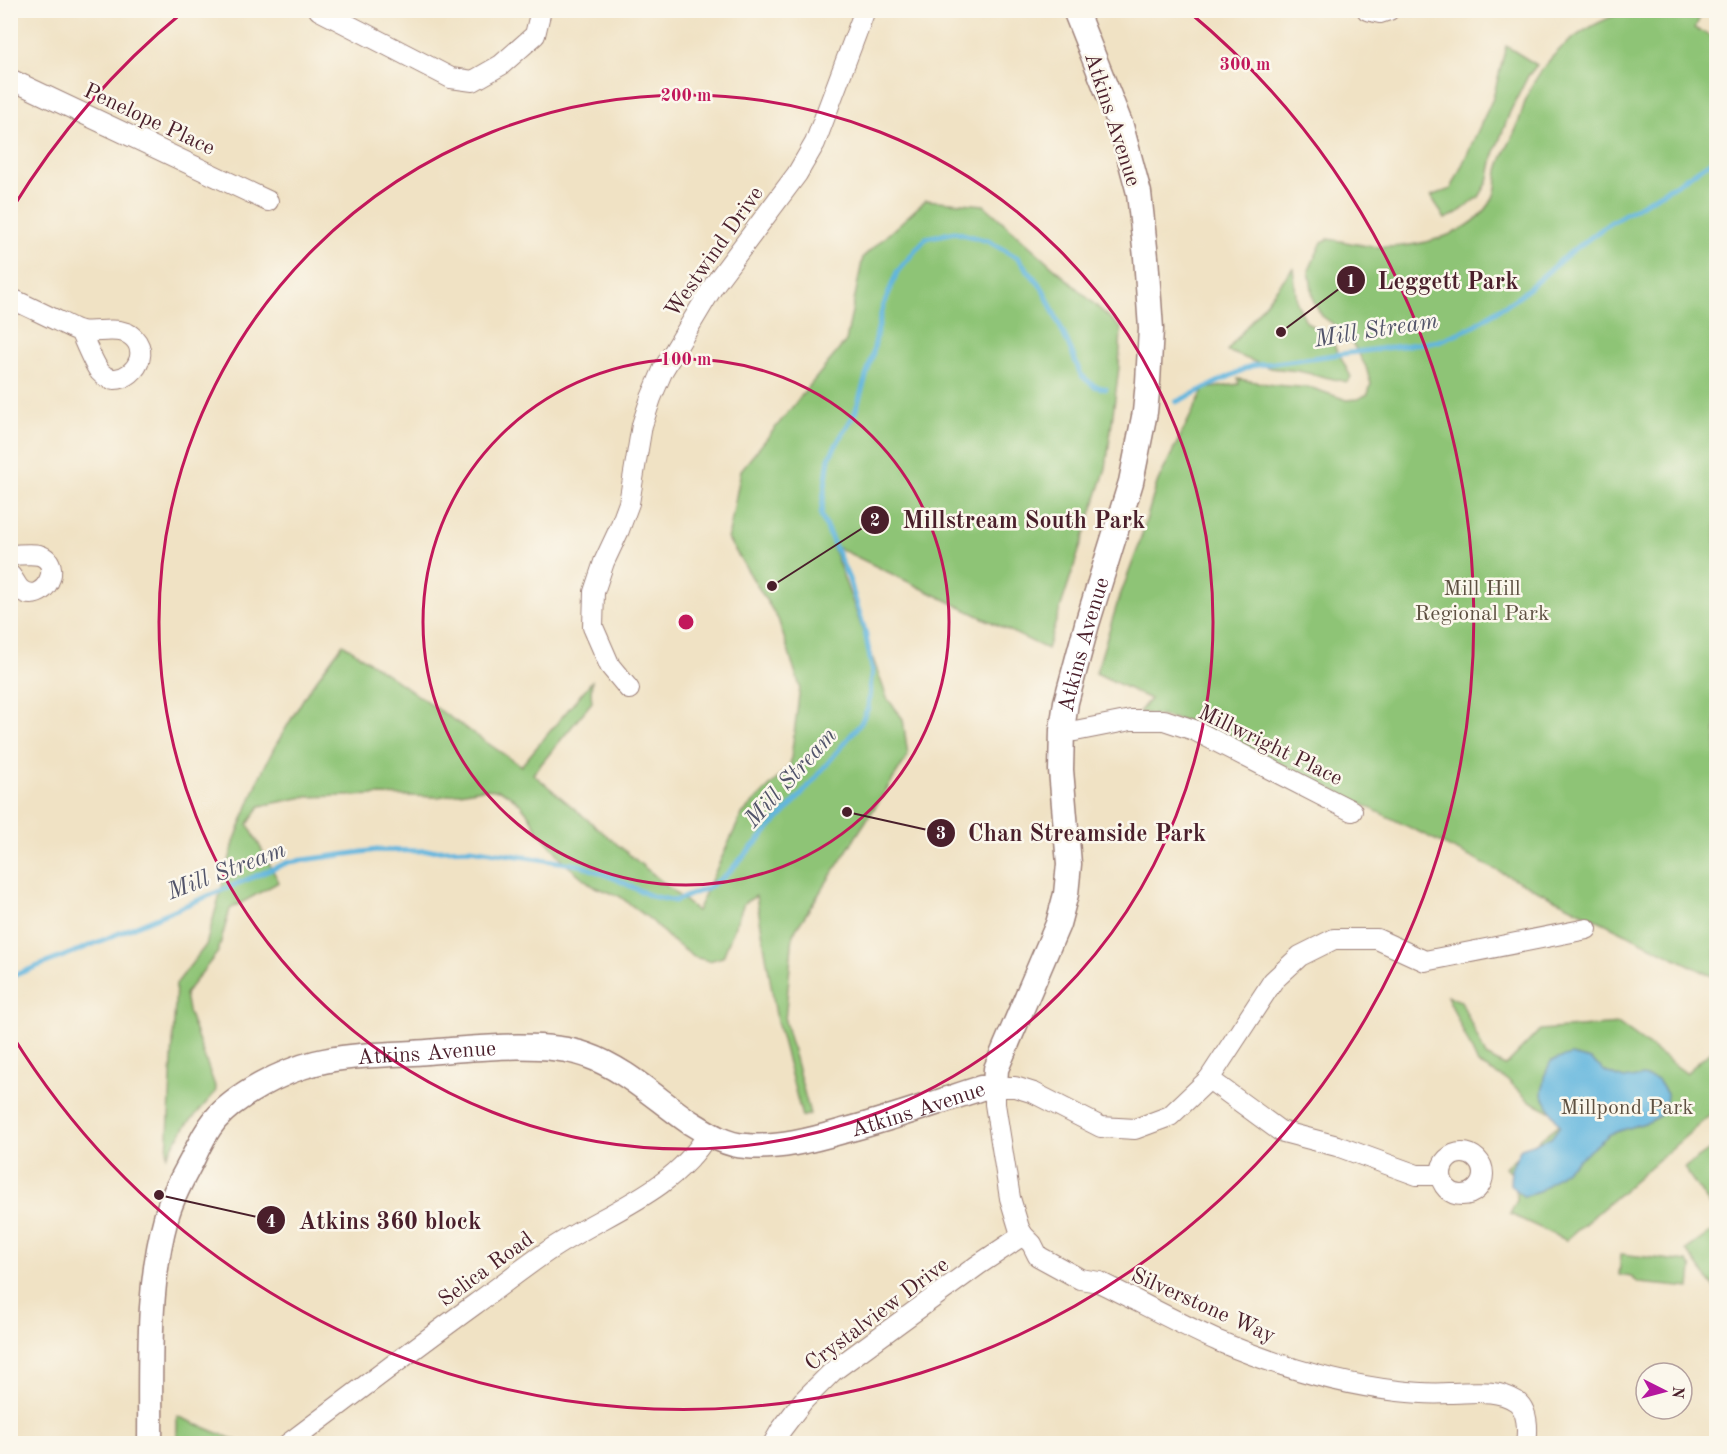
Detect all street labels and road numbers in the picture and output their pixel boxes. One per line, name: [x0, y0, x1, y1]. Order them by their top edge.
street label: Atkins Avenue: [1080, 50, 1144, 189]
street label: Penelope Place: [80, 80, 218, 160]
street label: Westwind Drive: [661, 183, 768, 322]
street label: Atkins Avenue: [1056, 575, 1114, 714]
street label: Millwright Place: [1195, 701, 1346, 790]
street label: Atkins Avenue: [356, 1038, 497, 1069]
street label: Atkins Avenue: [849, 1078, 988, 1141]
street label: Selica Road: [435, 1228, 538, 1311]
street label: Crystalview Drive: [801, 1254, 953, 1376]
street label: Silverstone Way: [1128, 1264, 1279, 1348]

